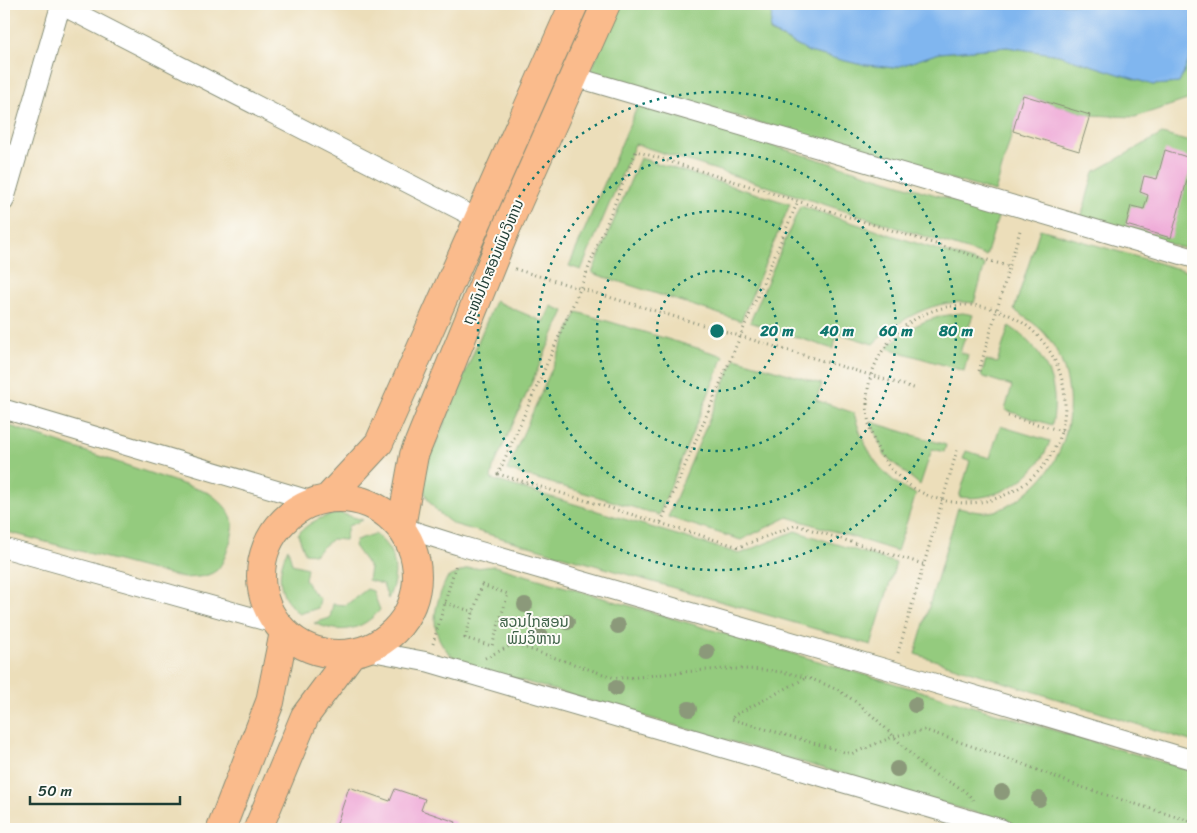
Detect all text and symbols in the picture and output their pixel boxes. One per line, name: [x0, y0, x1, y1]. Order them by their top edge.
street label: ຖະໜົນໄກສອນພົມວິຫານ: [455, 195, 531, 329]
text: 20 m: [759, 318, 794, 344]
text: 40 m: [819, 318, 855, 344]
text: 60 m: [878, 318, 913, 344]
text: 80 m: [938, 318, 973, 344]
centre of rings: [708, 322, 726, 340]
park label: ສວນໄກສອນ ພົມວິຫານ: [499, 609, 569, 652]
scale bar: [30, 773, 180, 805]
text: 50 m: [38, 778, 73, 804]

